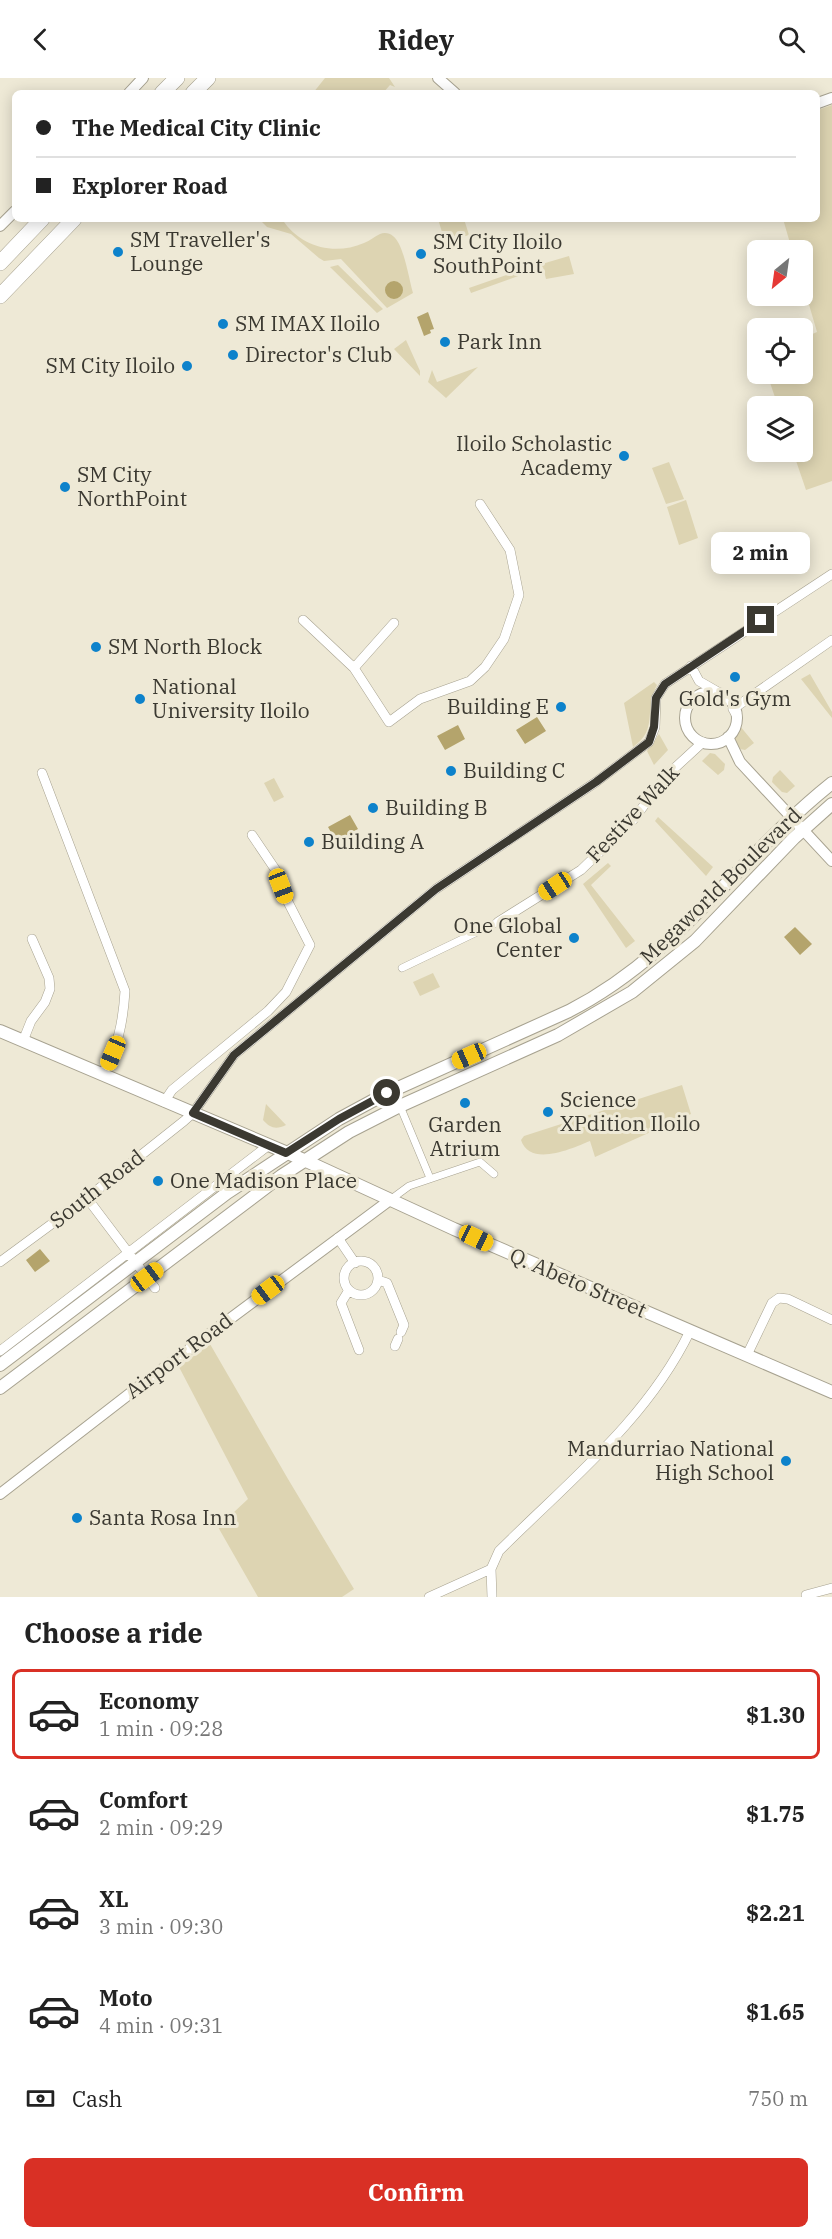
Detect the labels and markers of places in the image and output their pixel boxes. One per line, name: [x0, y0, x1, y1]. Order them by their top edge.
place label: SM Traveller's Lounge: [130, 225, 270, 277]
place label: SM City Iloilo SouthPoint: [433, 227, 562, 279]
marker: SM Traveller's Lounge: [111, 245, 125, 259]
marker: SM City Iloilo SouthPoint: [414, 247, 428, 261]
place label: SM IMAX Iloilo: [235, 309, 380, 337]
marker: SM IMAX Iloilo: [216, 317, 230, 331]
place label: Park Inn: [457, 327, 542, 355]
marker: Park Inn: [438, 335, 452, 349]
place label: Director's Club: [245, 340, 392, 368]
marker: Director's Club: [226, 348, 240, 362]
place label: SM City Iloilo: [46, 351, 175, 379]
marker: SM City Iloilo: [180, 359, 194, 373]
place label: Iloilo Scholastic Academy: [456, 429, 613, 481]
marker: Iloilo Scholastic Academy: [617, 449, 631, 463]
place label: SM City NorthPoint: [77, 460, 187, 512]
marker: SM City NorthPoint: [58, 480, 72, 494]
place label: SM North Block: [108, 632, 263, 660]
marker: SM North Block: [89, 640, 103, 654]
marker: Gold's Gym: [728, 670, 742, 684]
place label: National University Iloilo: [152, 672, 310, 724]
place label: Gold's Gym: [679, 684, 791, 712]
marker: National University Iloilo: [133, 692, 147, 706]
place label: Building E: [447, 692, 549, 720]
marker: Building E: [554, 700, 568, 714]
place label: Building C: [463, 756, 566, 784]
marker: Building C: [444, 764, 458, 778]
place label: Building B: [385, 793, 488, 821]
marker: Building B: [366, 801, 380, 815]
place label: Building A: [321, 827, 425, 855]
marker: Building A: [302, 835, 316, 849]
place label: One Global Center: [454, 911, 563, 963]
marker: One Global Center: [567, 931, 581, 945]
place label: Science XPdition Iloilo: [560, 1085, 700, 1137]
marker: Garden Atrium: [458, 1096, 472, 1110]
marker: Science XPdition Iloilo: [541, 1105, 555, 1119]
place label: Garden Atrium: [428, 1110, 502, 1162]
place label: One Madison Place: [170, 1166, 357, 1194]
marker: One Madison Place: [151, 1174, 165, 1188]
place label: Mandurriao National High School: [567, 1434, 774, 1486]
marker: Mandurriao National High School: [779, 1454, 793, 1468]
place label: Santa Rosa Inn: [89, 1503, 236, 1531]
marker: Santa Rosa Inn: [70, 1511, 84, 1525]

